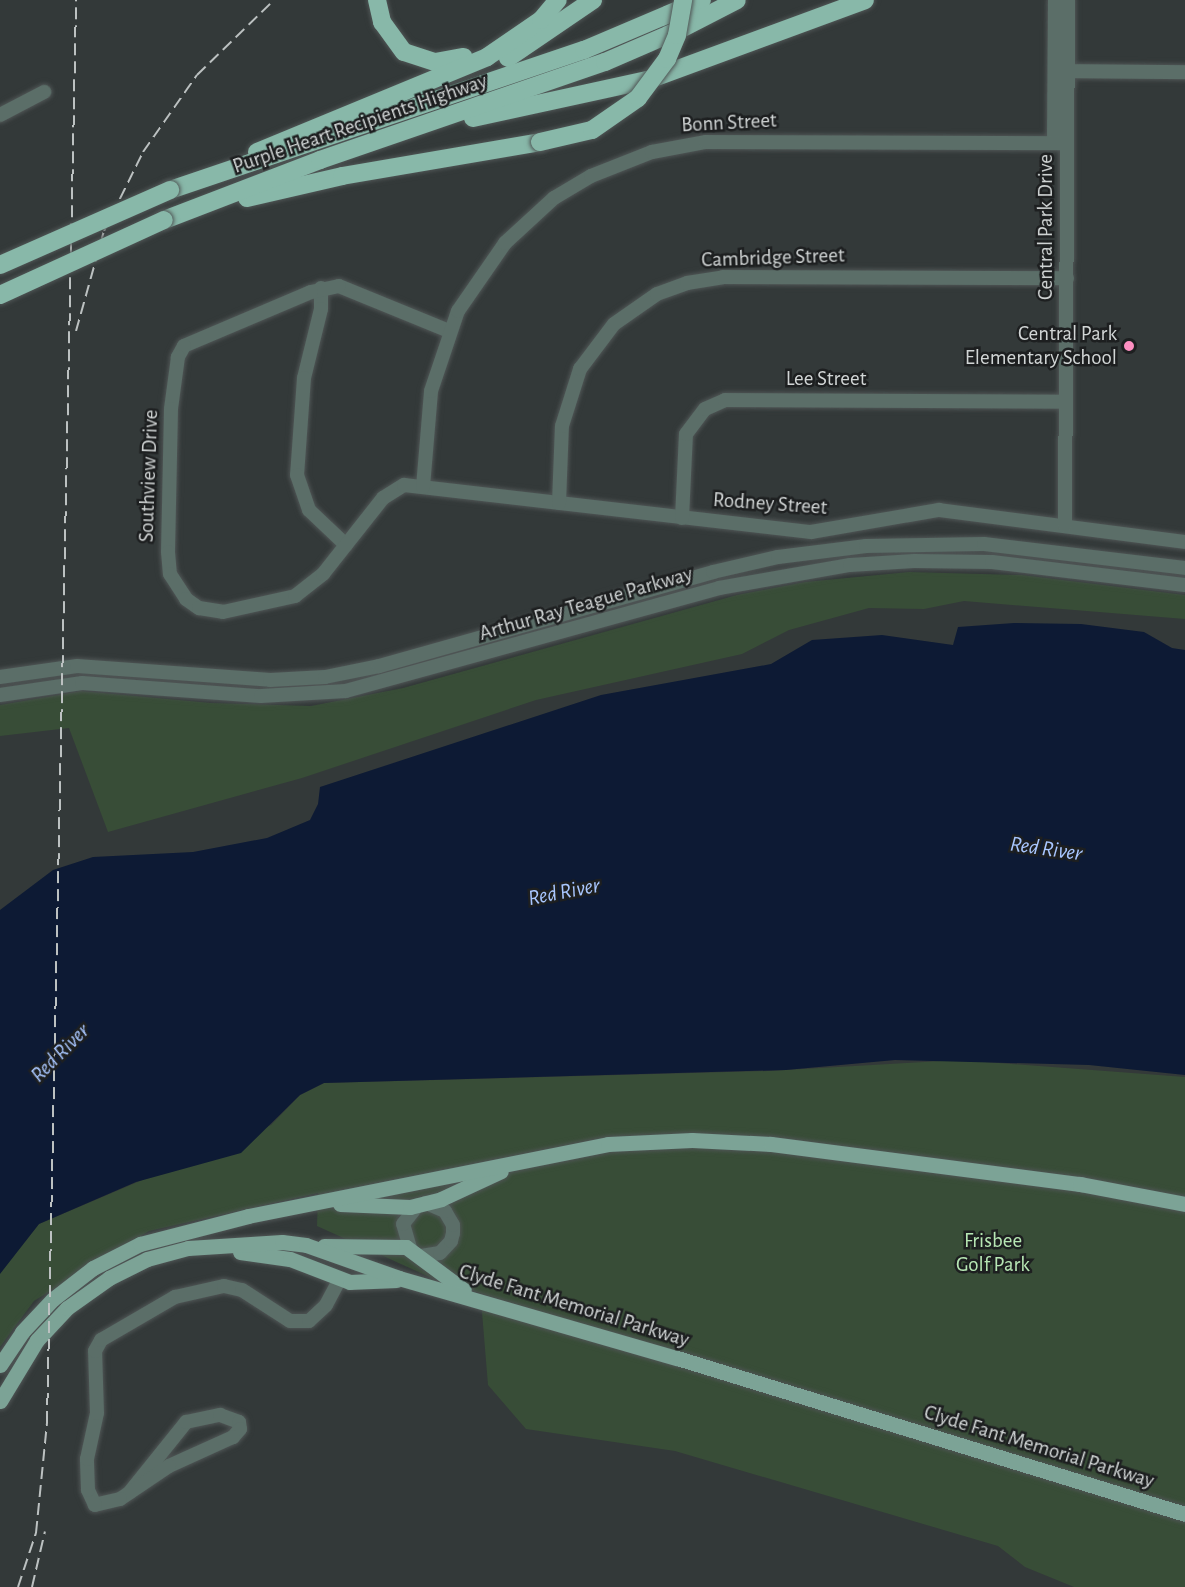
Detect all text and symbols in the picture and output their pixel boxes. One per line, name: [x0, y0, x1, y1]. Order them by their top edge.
street label: Purple Heart Recipients Highway: [229, 69, 491, 179]
street label: Bonn Street: [681, 108, 777, 138]
street label: Central Park Drive: [1033, 154, 1059, 300]
street label: Cambridge Street: [701, 243, 845, 273]
place label: Central Park Elementary School: [965, 321, 1117, 371]
marker: Central Park Elementary School: [1122, 339, 1136, 353]
street label: Lee Street: [786, 366, 866, 392]
street label: Southview Drive: [134, 409, 164, 543]
street label: Rodney Street: [712, 487, 828, 521]
street label: Arthur Ray Teague Parkway: [476, 561, 696, 647]
water label: Red River: [1008, 831, 1084, 867]
water label: Red River: [526, 872, 602, 912]
water label: Red River: [25, 1018, 95, 1088]
park label: Frisbee Golf Park: [956, 1228, 1030, 1278]
street label: Clyde Fant Memorial Parkway: [456, 1259, 692, 1353]
street label: Clyde Fant Memorial Parkway: [921, 1400, 1157, 1494]

